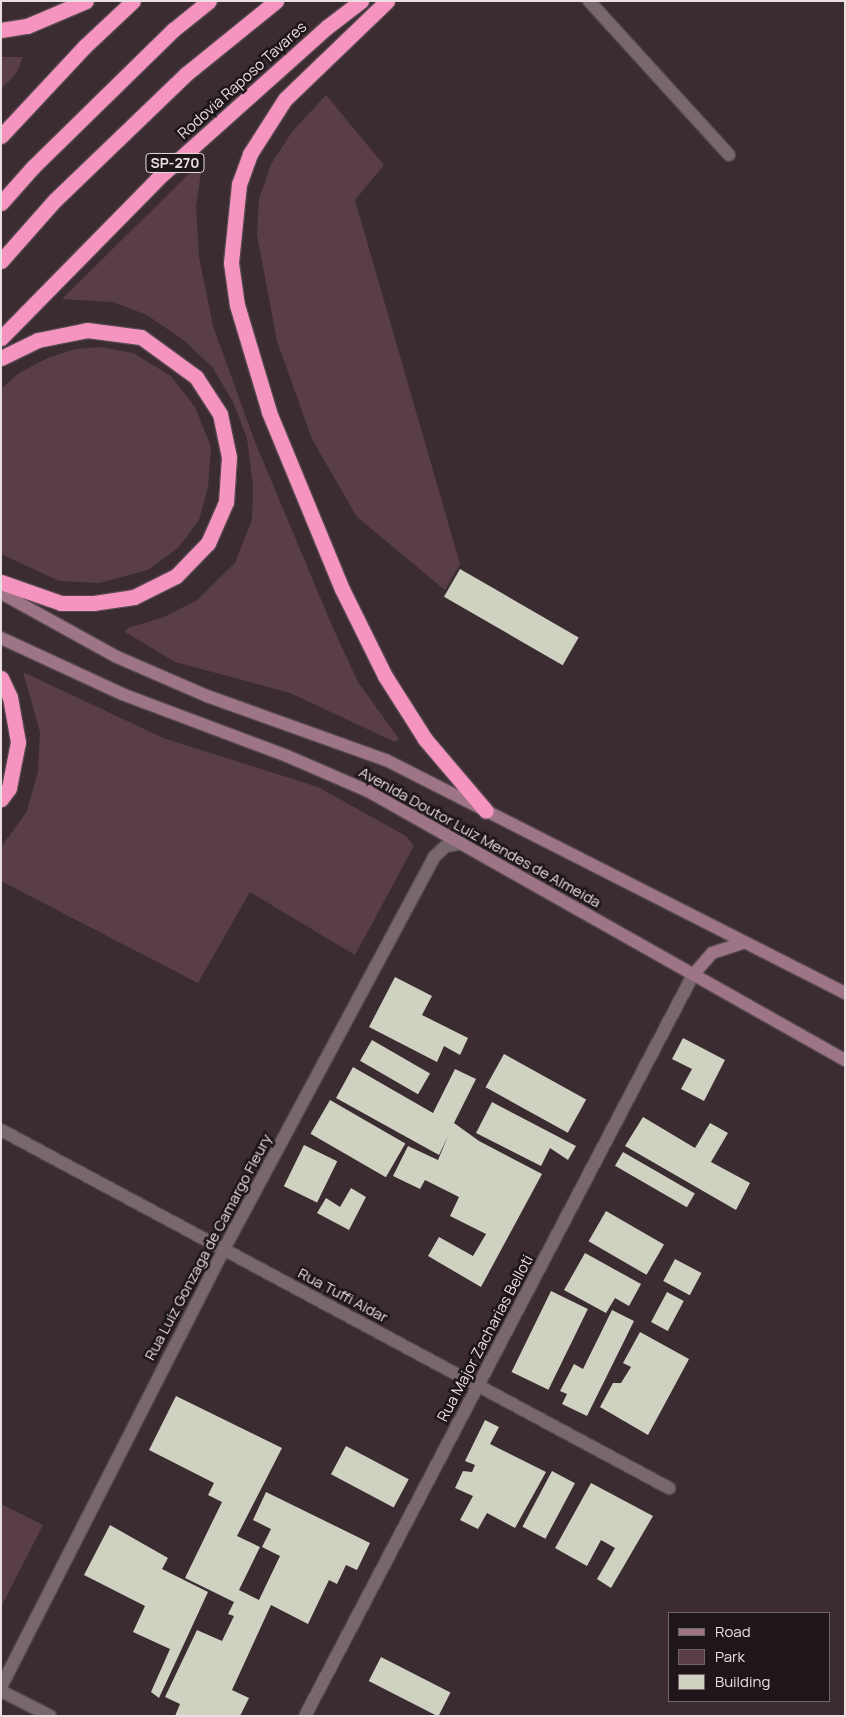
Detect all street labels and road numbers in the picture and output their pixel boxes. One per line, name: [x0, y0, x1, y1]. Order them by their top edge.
street label: Rodovia Raposo Tavares: [174, 18, 310, 142]
road number: SP-270: [145, 152, 205, 174]
street label: Avenida Doutor Luiz Mendes de Almeida: [356, 763, 604, 911]
street label: Rua Luiz Gonzaga de Camargo Fleury: [141, 1131, 275, 1363]
street label: Rua Major Zacharias Belloti: [433, 1252, 537, 1424]
street label: Rua Tuffi Aidar: [295, 1264, 391, 1326]

